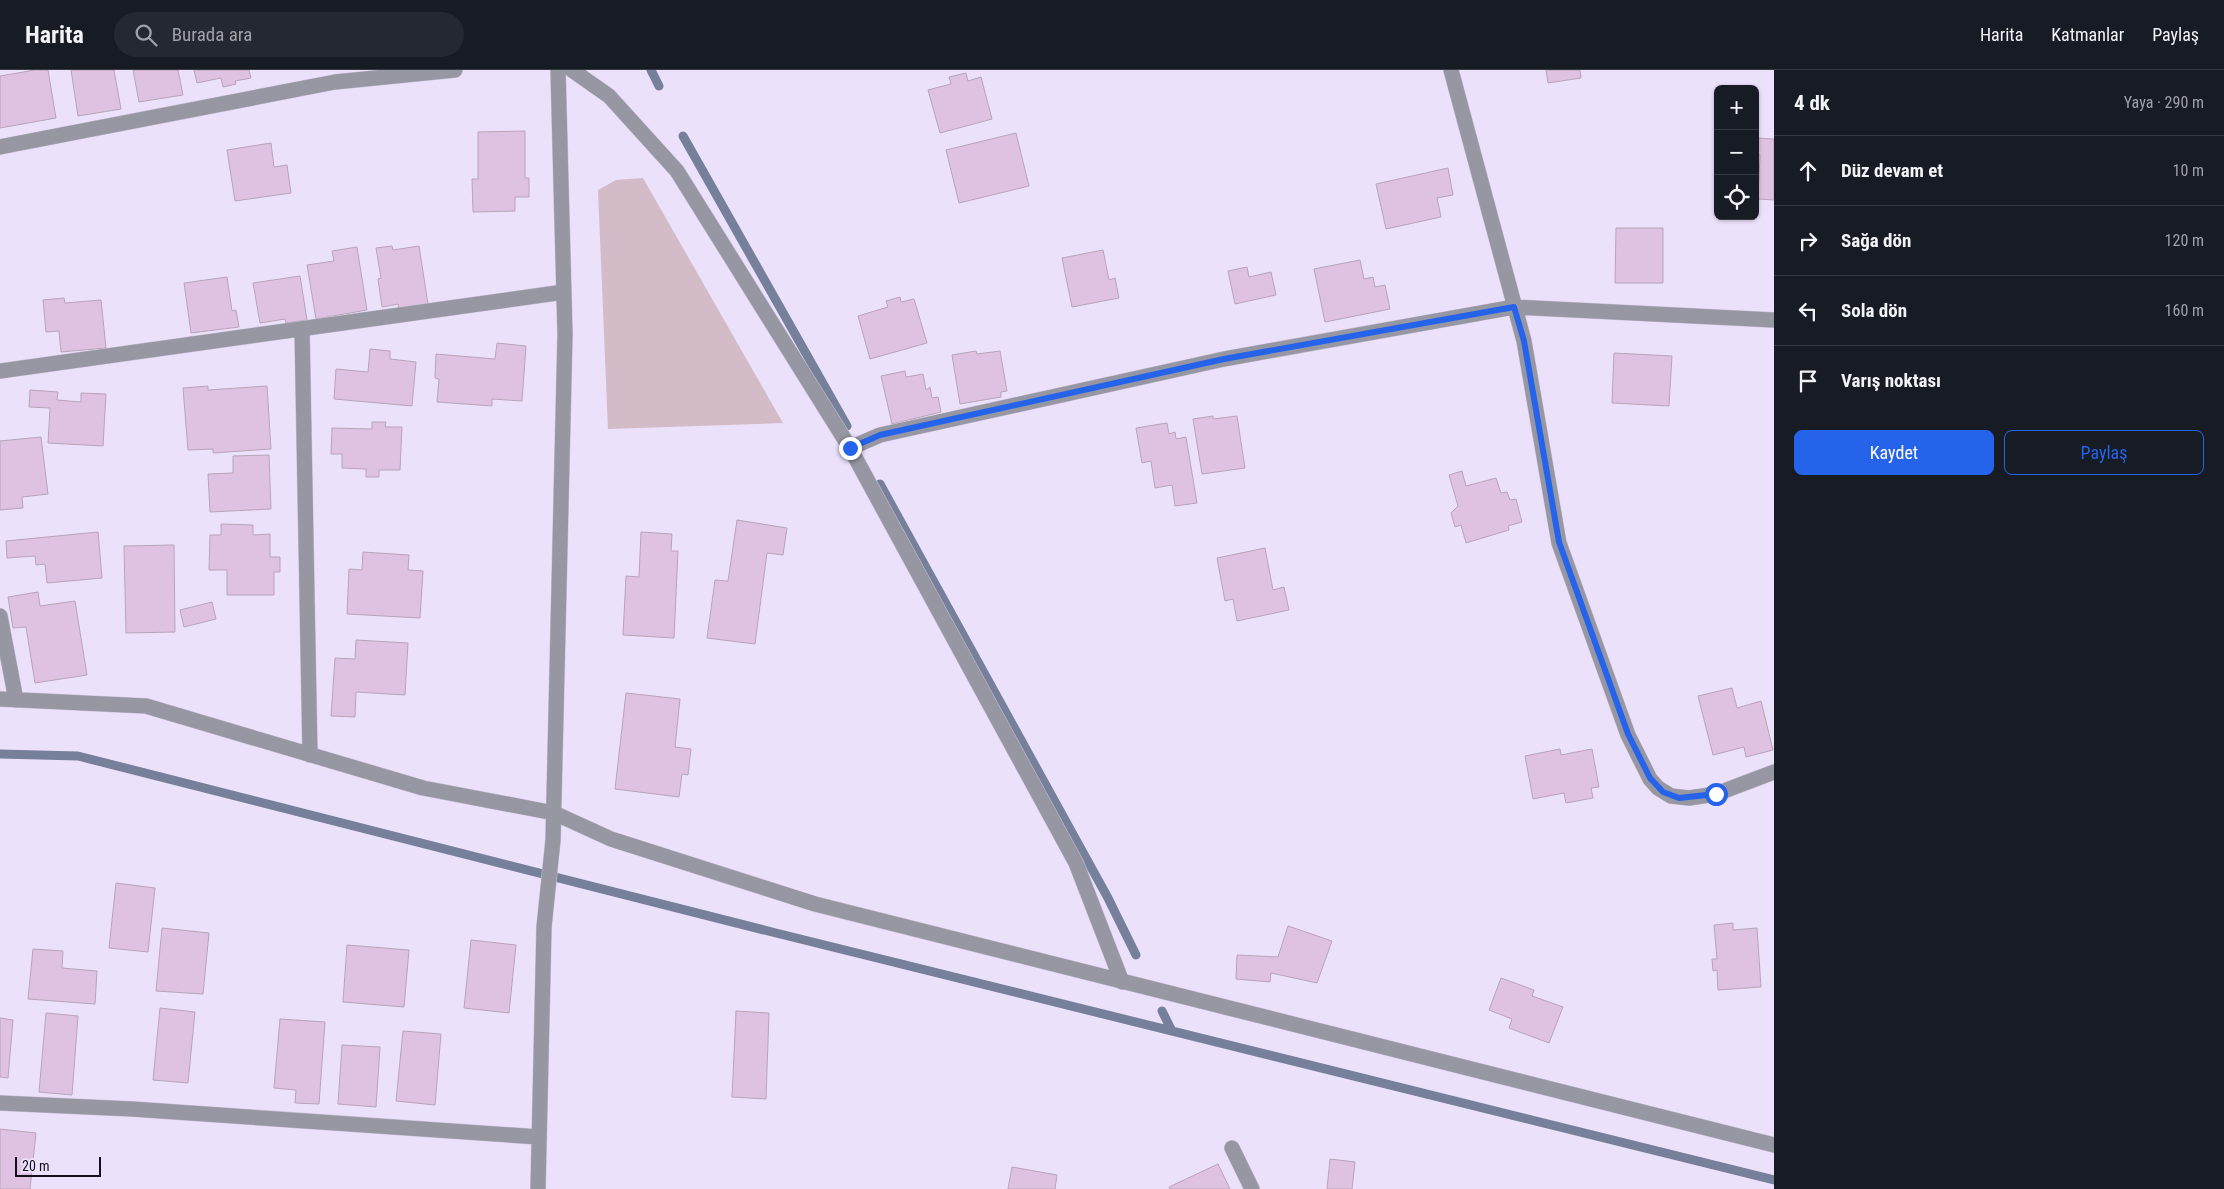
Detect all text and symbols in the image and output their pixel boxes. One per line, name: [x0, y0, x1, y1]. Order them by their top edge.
search box: [114, 12, 464, 57]
text: Harita: [25, 21, 84, 49]
icon: search: [132, 21, 160, 49]
text: Burada ara: [172, 23, 252, 46]
text: Harita: [1980, 24, 2023, 45]
text: Katmanlar: [2051, 24, 2124, 45]
text: Paylaş: [2152, 24, 2199, 45]
map controls: [1714, 85, 1759, 220]
button: +: [1714, 85, 1759, 130]
text: 4 dk: [1794, 91, 1830, 115]
text: Yaya · 290 m: [2124, 93, 2204, 112]
button: −: [1714, 130, 1759, 175]
icon: ahead: [1794, 157, 1822, 185]
text: Düz devam et: [1841, 159, 1943, 182]
text: 10 m: [2172, 161, 2204, 180]
button: locate: [1714, 175, 1759, 220]
icon: right: [1794, 227, 1822, 255]
text: Sağa dön: [1841, 229, 1911, 252]
text: 120 m: [2165, 231, 2204, 250]
icon: left: [1794, 297, 1822, 325]
text: Sola dön: [1841, 299, 1907, 322]
text: 160 m: [2165, 301, 2204, 320]
icon: arrive: [1794, 367, 1822, 395]
text: Varış noktası: [1841, 369, 1941, 392]
button: Kaydet: [1794, 430, 1994, 475]
button: Paylaş: [2004, 430, 2204, 475]
route end: [839, 437, 862, 460]
route start: [1705, 783, 1728, 806]
scale bar: [15, 1154, 101, 1177]
text: 20 m: [22, 1158, 50, 1174]

